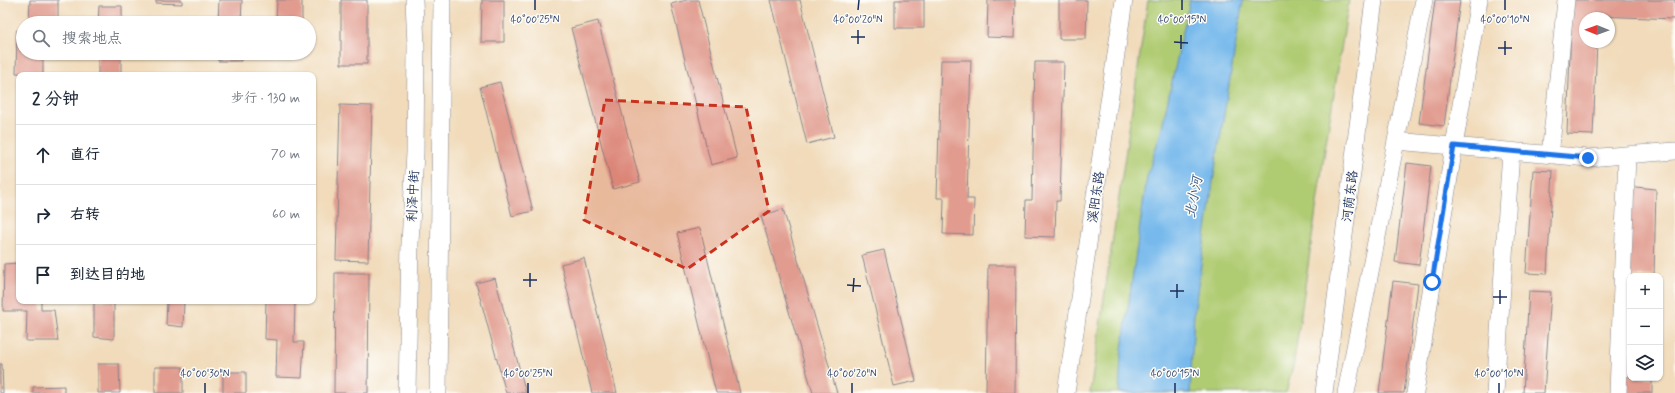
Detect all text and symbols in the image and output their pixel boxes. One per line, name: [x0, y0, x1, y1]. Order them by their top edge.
north arrow: [1579, 12, 1615, 48]
text: 40°00'25"N: [511, 13, 560, 27]
text: 40°00'20"N: [833, 13, 883, 27]
text: 40°00'15"N: [1158, 13, 1207, 27]
text: 40°00'10"N: [1481, 13, 1530, 27]
search box: [16, 16, 316, 60]
icon: search: [30, 27, 52, 49]
text: 搜索地点: [62, 29, 122, 49]
text: 2 分钟: [32, 88, 79, 110]
text: 步行 · 130 m: [231, 90, 300, 107]
icon: ahead: [32, 144, 54, 166]
text: 直行: [70, 145, 100, 165]
text: 70 m: [271, 146, 300, 163]
route end: [1579, 149, 1597, 167]
street label: 河荫东路: [1339, 169, 1362, 223]
street label: 利泽中街: [404, 170, 423, 222]
street label: 溪阳东路: [1084, 170, 1109, 224]
water label: 北小河: [1181, 173, 1207, 220]
icon: right: [32, 204, 54, 226]
text: 右转: [70, 205, 100, 225]
text: 60 m: [272, 206, 300, 223]
icon: arrive: [32, 264, 54, 286]
text: 到达目的地: [70, 265, 145, 285]
route start: [1423, 273, 1441, 291]
map controls: [1627, 273, 1663, 381]
button: +: [1627, 273, 1663, 309]
button: −: [1627, 309, 1663, 345]
button: layers: [1627, 345, 1663, 381]
text: 40°00'30"N: [181, 367, 230, 381]
text: 40°00'25"N: [504, 367, 553, 381]
text: 40°00'20"N: [827, 367, 877, 381]
text: 40°00'15"N: [1151, 367, 1200, 381]
text: 40°00'10"N: [1475, 367, 1524, 381]

